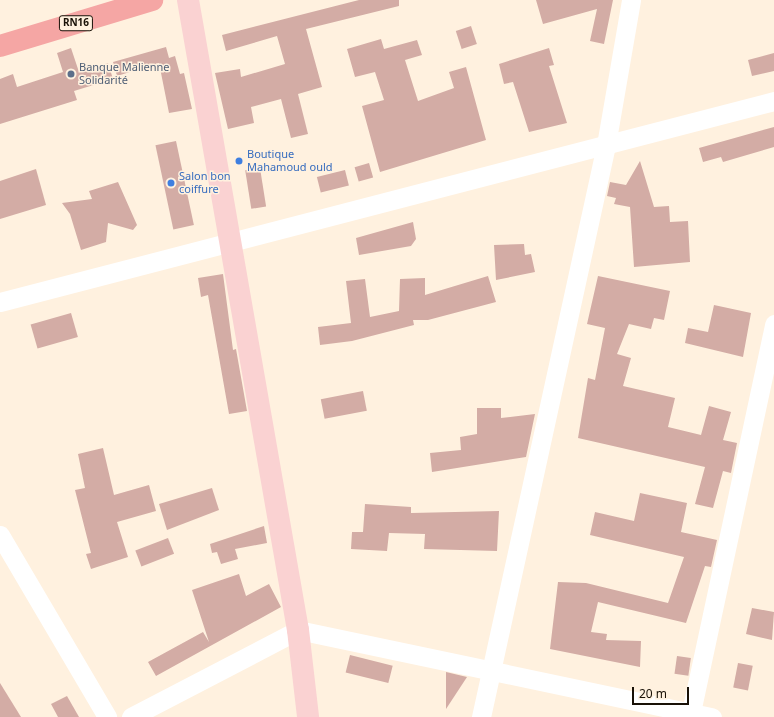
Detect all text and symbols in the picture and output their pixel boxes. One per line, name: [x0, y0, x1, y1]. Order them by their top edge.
road number: RN16: [58, 15, 94, 31]
place label: Banque Malienne Solidarité: [79, 61, 170, 87]
marker: Banque Malienne Solidarité: [66, 69, 76, 79]
place label: Boutique Mahamoud ould: [247, 148, 333, 174]
marker: Boutique Mahamoud ould: [234, 156, 244, 166]
place label: Salon bon coiffure: [179, 170, 231, 196]
marker: Salon bon coiffure: [166, 178, 176, 188]
scale bar: [634, 679, 691, 705]
text: 20 m: [639, 685, 667, 702]

